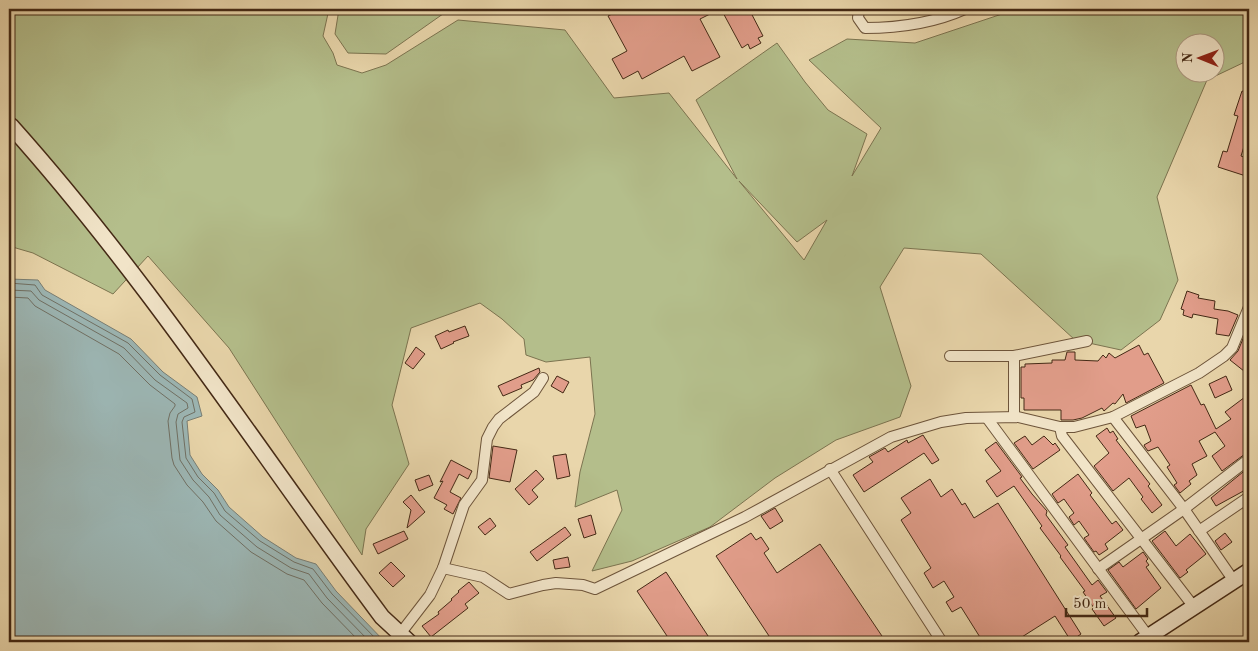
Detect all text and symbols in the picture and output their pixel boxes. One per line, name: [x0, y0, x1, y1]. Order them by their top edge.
north arrow: [1176, 32, 1226, 82]
text: N: [1181, 52, 1195, 63]
scale bar: [1066, 586, 1147, 618]
text: 50 m: [1073, 597, 1107, 612]

